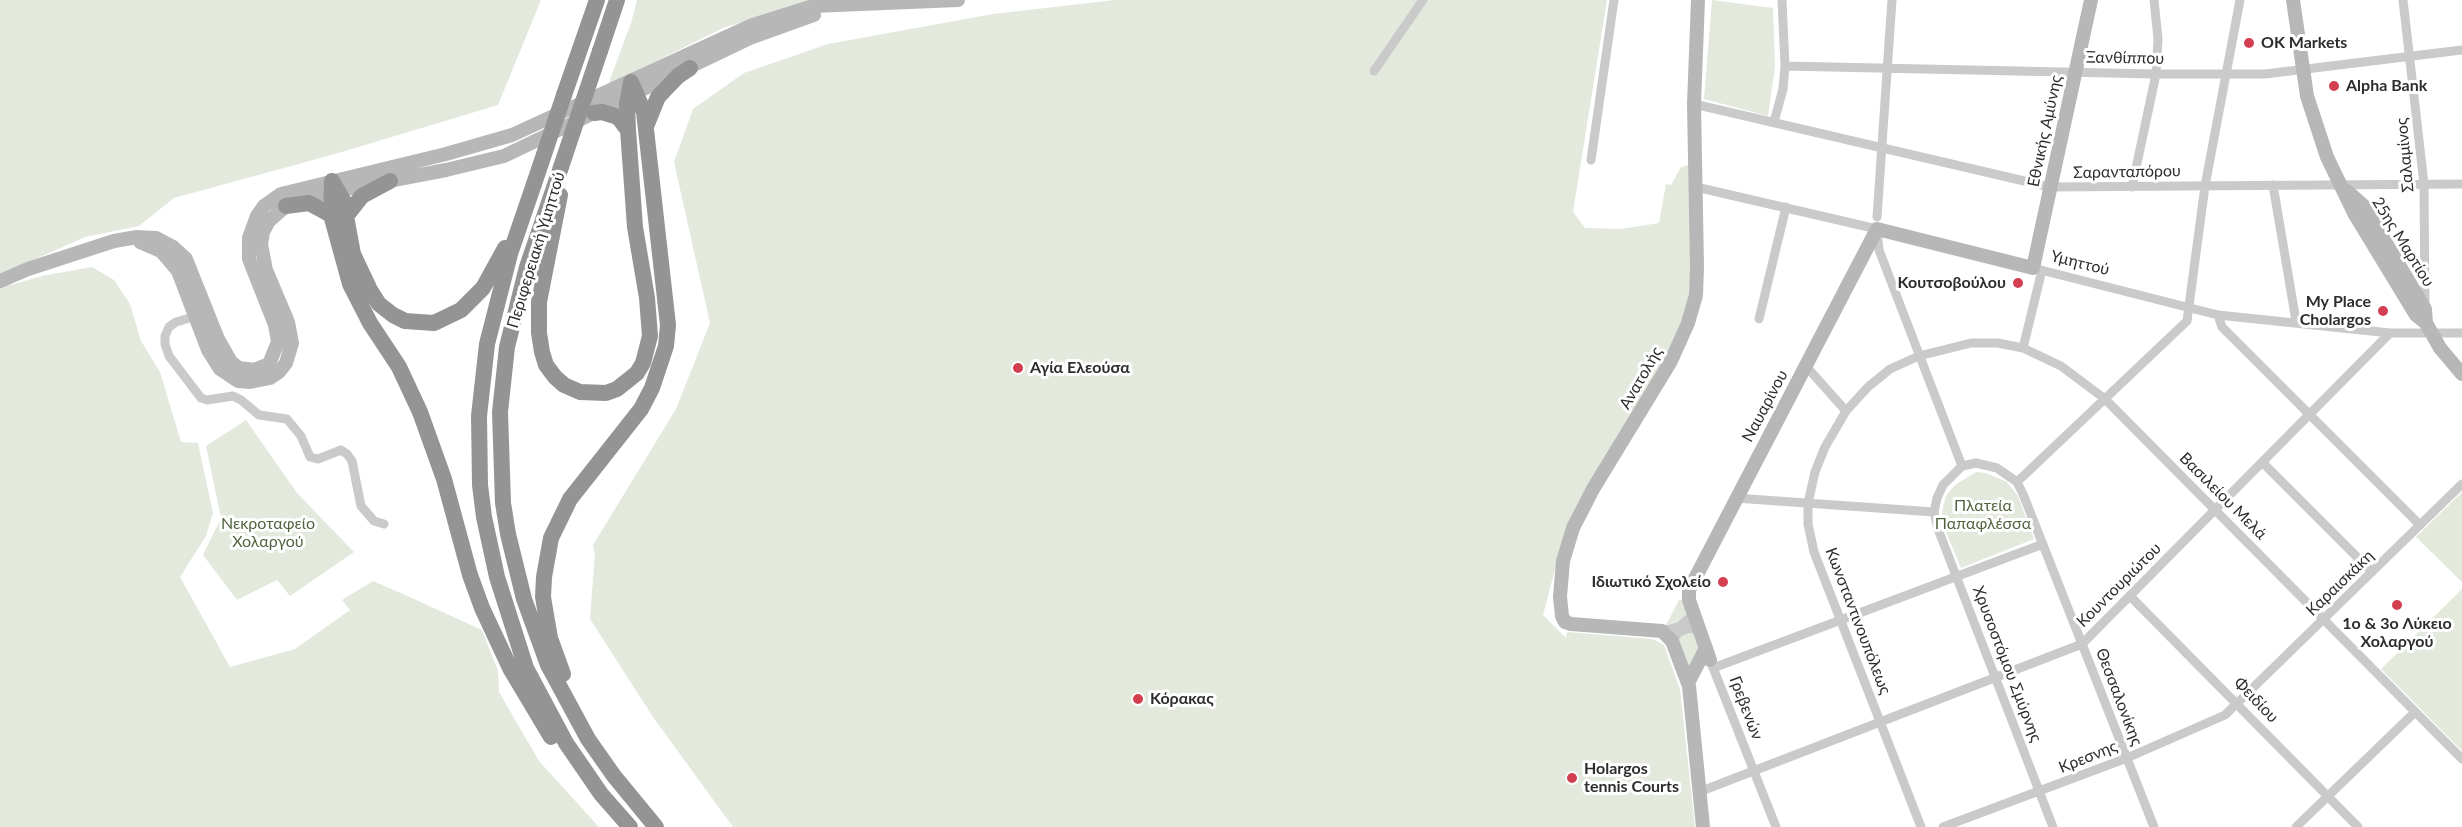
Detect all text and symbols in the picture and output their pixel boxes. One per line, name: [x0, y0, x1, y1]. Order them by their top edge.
place label: OK Markets: [2261, 33, 2347, 53]
marker: OK Markets: [2242, 36, 2256, 50]
street label: Ξανθίππου: [2086, 48, 2164, 68]
street label: Εθνικής Αμύνης: [2024, 73, 2066, 189]
place label: Alpha Bank: [2346, 76, 2427, 96]
marker: Alpha Bank: [2327, 79, 2341, 93]
street label: Σαλαμίνος: [2392, 117, 2418, 193]
street label: Σαρανταπόρου: [2073, 161, 2181, 183]
street label: Περιφερειακή Υμηττού: [503, 169, 569, 331]
street label: 25ης Μαρτίου: [2368, 194, 2438, 290]
street label: Υμηττού: [2049, 246, 2111, 280]
place label: Κουτσοβούλου: [1898, 273, 2006, 293]
marker: Κουτσοβούλου: [2011, 276, 2025, 290]
place label: My Place Cholargos: [2300, 292, 2371, 330]
marker: My Place Cholargos: [2376, 304, 2390, 318]
street label: Ανατολής: [1615, 343, 1667, 413]
place label: Αγία Ελεούσα: [1030, 358, 1130, 378]
marker: Αγία Ελεούσα: [1011, 361, 1025, 375]
street label: Ναυαρίνου: [1738, 367, 1792, 445]
street label: Βασιλείου Μελά: [2175, 448, 2271, 544]
park label: Πλατεία Παπαφλέσσα: [1935, 496, 2031, 534]
park label: Νεκροταφείο Χολαργού: [221, 514, 315, 552]
street label: Κουντουριώτου: [2073, 539, 2165, 631]
street label: Κωνσταντινουπόλεως: [1821, 545, 1895, 697]
street label: Καραισκάκη: [2302, 546, 2378, 620]
place label: Ιδιωτικό Σχολείο: [1591, 572, 1711, 592]
marker: Ιδιωτικό Σχολείο: [1716, 575, 1730, 589]
street label: Χρυσοστόμου Σμύρνης: [1968, 583, 2046, 745]
marker: 1ο & 3ο Λύκειο Χολαργού: [2390, 598, 2404, 612]
place label: 1ο & 3ο Λύκειο Χολαργού: [2342, 614, 2452, 652]
street label: Θεσσαλονίκης: [2092, 645, 2146, 749]
street label: Γρεβενών: [1725, 673, 1767, 743]
street label: Φειδίου: [2230, 673, 2282, 727]
place label: Κόρακας: [1150, 689, 1214, 709]
marker: Κόρακας: [1131, 692, 1145, 706]
street label: Κρεσνης: [2056, 737, 2120, 777]
place label: Holargos tennis Courts: [1584, 759, 1679, 797]
marker: Holargos tennis Courts: [1565, 771, 1579, 785]

